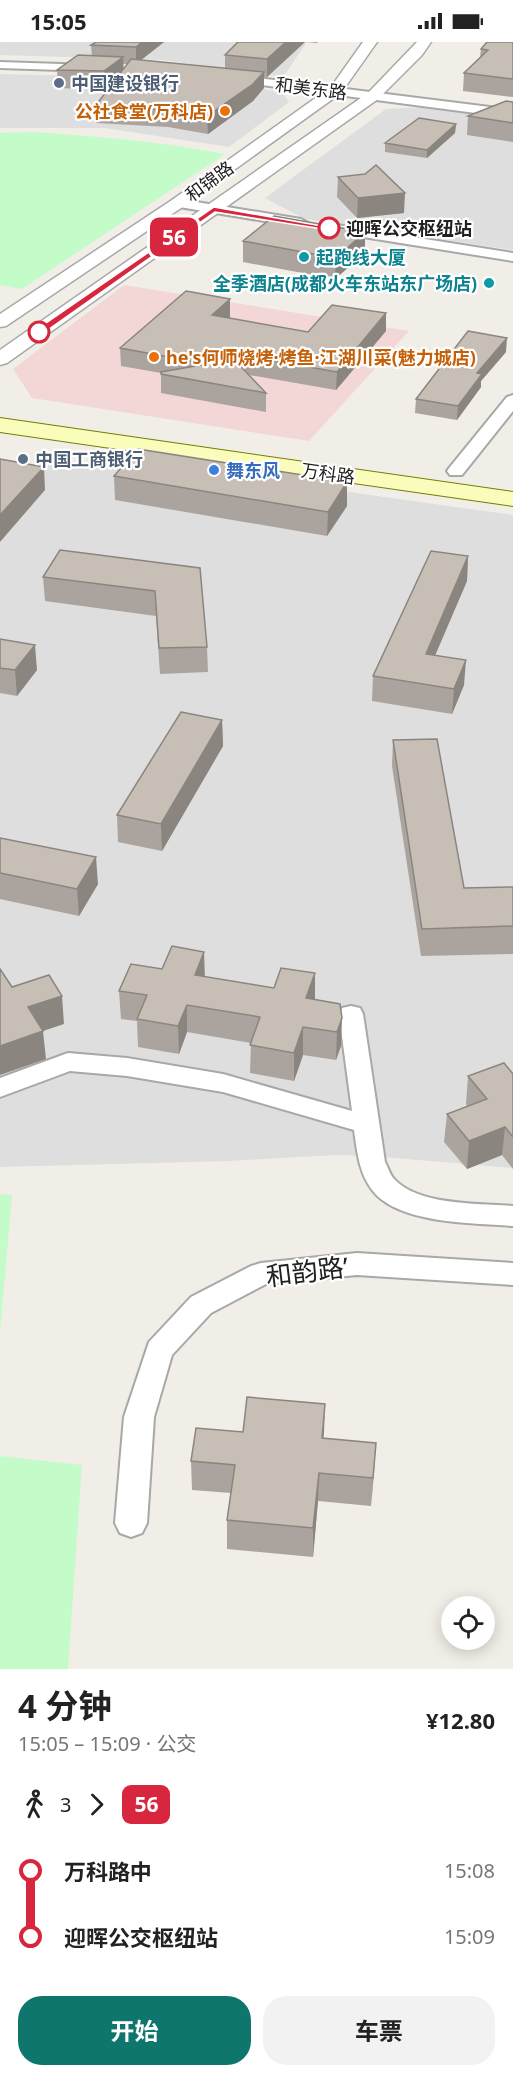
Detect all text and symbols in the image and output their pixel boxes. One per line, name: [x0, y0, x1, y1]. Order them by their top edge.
text: 15:05: [30, 6, 87, 36]
place label: 中国建设银行: [71, 71, 179, 95]
street label: 和美东路: [274, 72, 348, 104]
marker: 中国建设银行: [52, 76, 66, 90]
place label: 公社食堂(万科店): [75, 99, 213, 123]
marker: 公社食堂(万科店): [218, 104, 232, 118]
street label: 和锦路: [180, 155, 238, 207]
place label: 迎晖公交枢纽站: [346, 216, 472, 240]
marker: 迎晖公交枢纽站: [318, 217, 340, 239]
line badge: 56: [147, 218, 201, 256]
text: 56: [162, 223, 186, 251]
place label: 起跑线大厦: [316, 245, 406, 269]
marker: 起跑线大厦: [297, 250, 311, 264]
place label: 全季酒店(成都火车东站东广场店): [213, 271, 477, 295]
marker: 全季酒店(成都火车东站东广场店): [482, 276, 496, 290]
unlabelled marker: [28, 321, 50, 343]
place label: he's何师烧烤·烤鱼·江湖川菜(魅力城店): [166, 345, 476, 369]
marker: he's何师烧烤·烤鱼·江湖川菜(魅力城店): [147, 350, 161, 364]
place label: 中国工商银行: [35, 447, 143, 471]
marker: 中国工商银行: [16, 452, 30, 466]
street label: 万科路: [300, 457, 356, 489]
place label: 舞东风: [226, 458, 280, 482]
marker: 舞东风: [207, 463, 221, 477]
street label: 和韵路’: [264, 1248, 351, 1294]
map controls: [441, 1596, 495, 1650]
button: locate: [441, 1596, 495, 1650]
text: 4 分钟: [18, 1683, 111, 1728]
text: ¥12.80: [426, 1705, 495, 1735]
text: 15:05 – 15:09 · 公交: [18, 1730, 196, 1757]
icon: walk: [18, 1788, 51, 1821]
icon: forward: [80, 1788, 113, 1821]
text: 56: [134, 1790, 158, 1818]
text: 3: [60, 1791, 71, 1818]
text: 万科路中: [64, 1856, 152, 1886]
text: 15:08: [444, 1857, 495, 1884]
text: 迎晖公交枢纽站: [64, 1922, 218, 1952]
text: 15:09: [444, 1923, 495, 1950]
button: 开始: [18, 1996, 251, 2065]
button: 车票: [263, 1996, 495, 2065]

